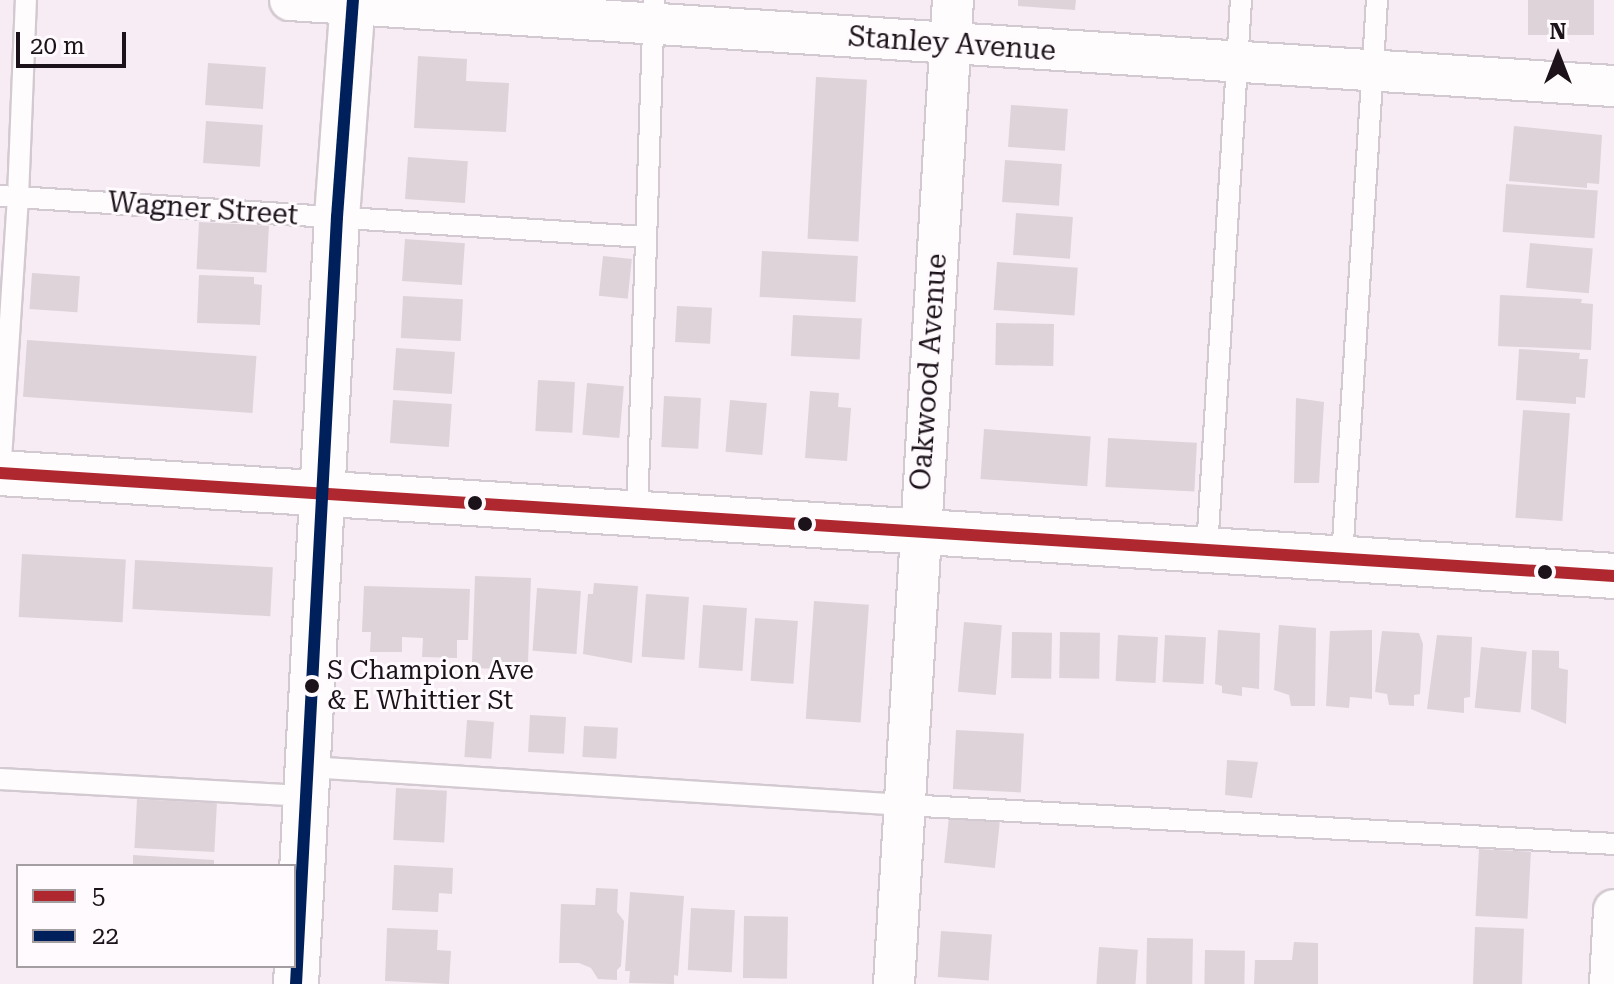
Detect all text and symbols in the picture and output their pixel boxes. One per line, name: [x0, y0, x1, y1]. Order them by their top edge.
scale bar: [20, 16, 130, 66]
north arrow: [1518, 16, 1598, 96]
text: N: [1550, 19, 1566, 44]
street label: Stanley Avenue: [847, 20, 1057, 68]
text: 20 m: [30, 32, 85, 60]
street label: Wagner Street: [107, 186, 299, 232]
street label: Oakwood Avenue: [904, 252, 954, 492]
unlabelled marker: [467, 495, 483, 511]
unlabelled marker: [797, 516, 813, 532]
unlabelled marker: [1537, 564, 1553, 580]
place label: S Champion Ave & E Whittier St: [327, 655, 534, 716]
marker: S Champion Ave & E Whittier St: [304, 678, 320, 694]
legend: [16, 864, 296, 968]
text: 5: [92, 882, 105, 910]
text: 22: [92, 922, 119, 950]

